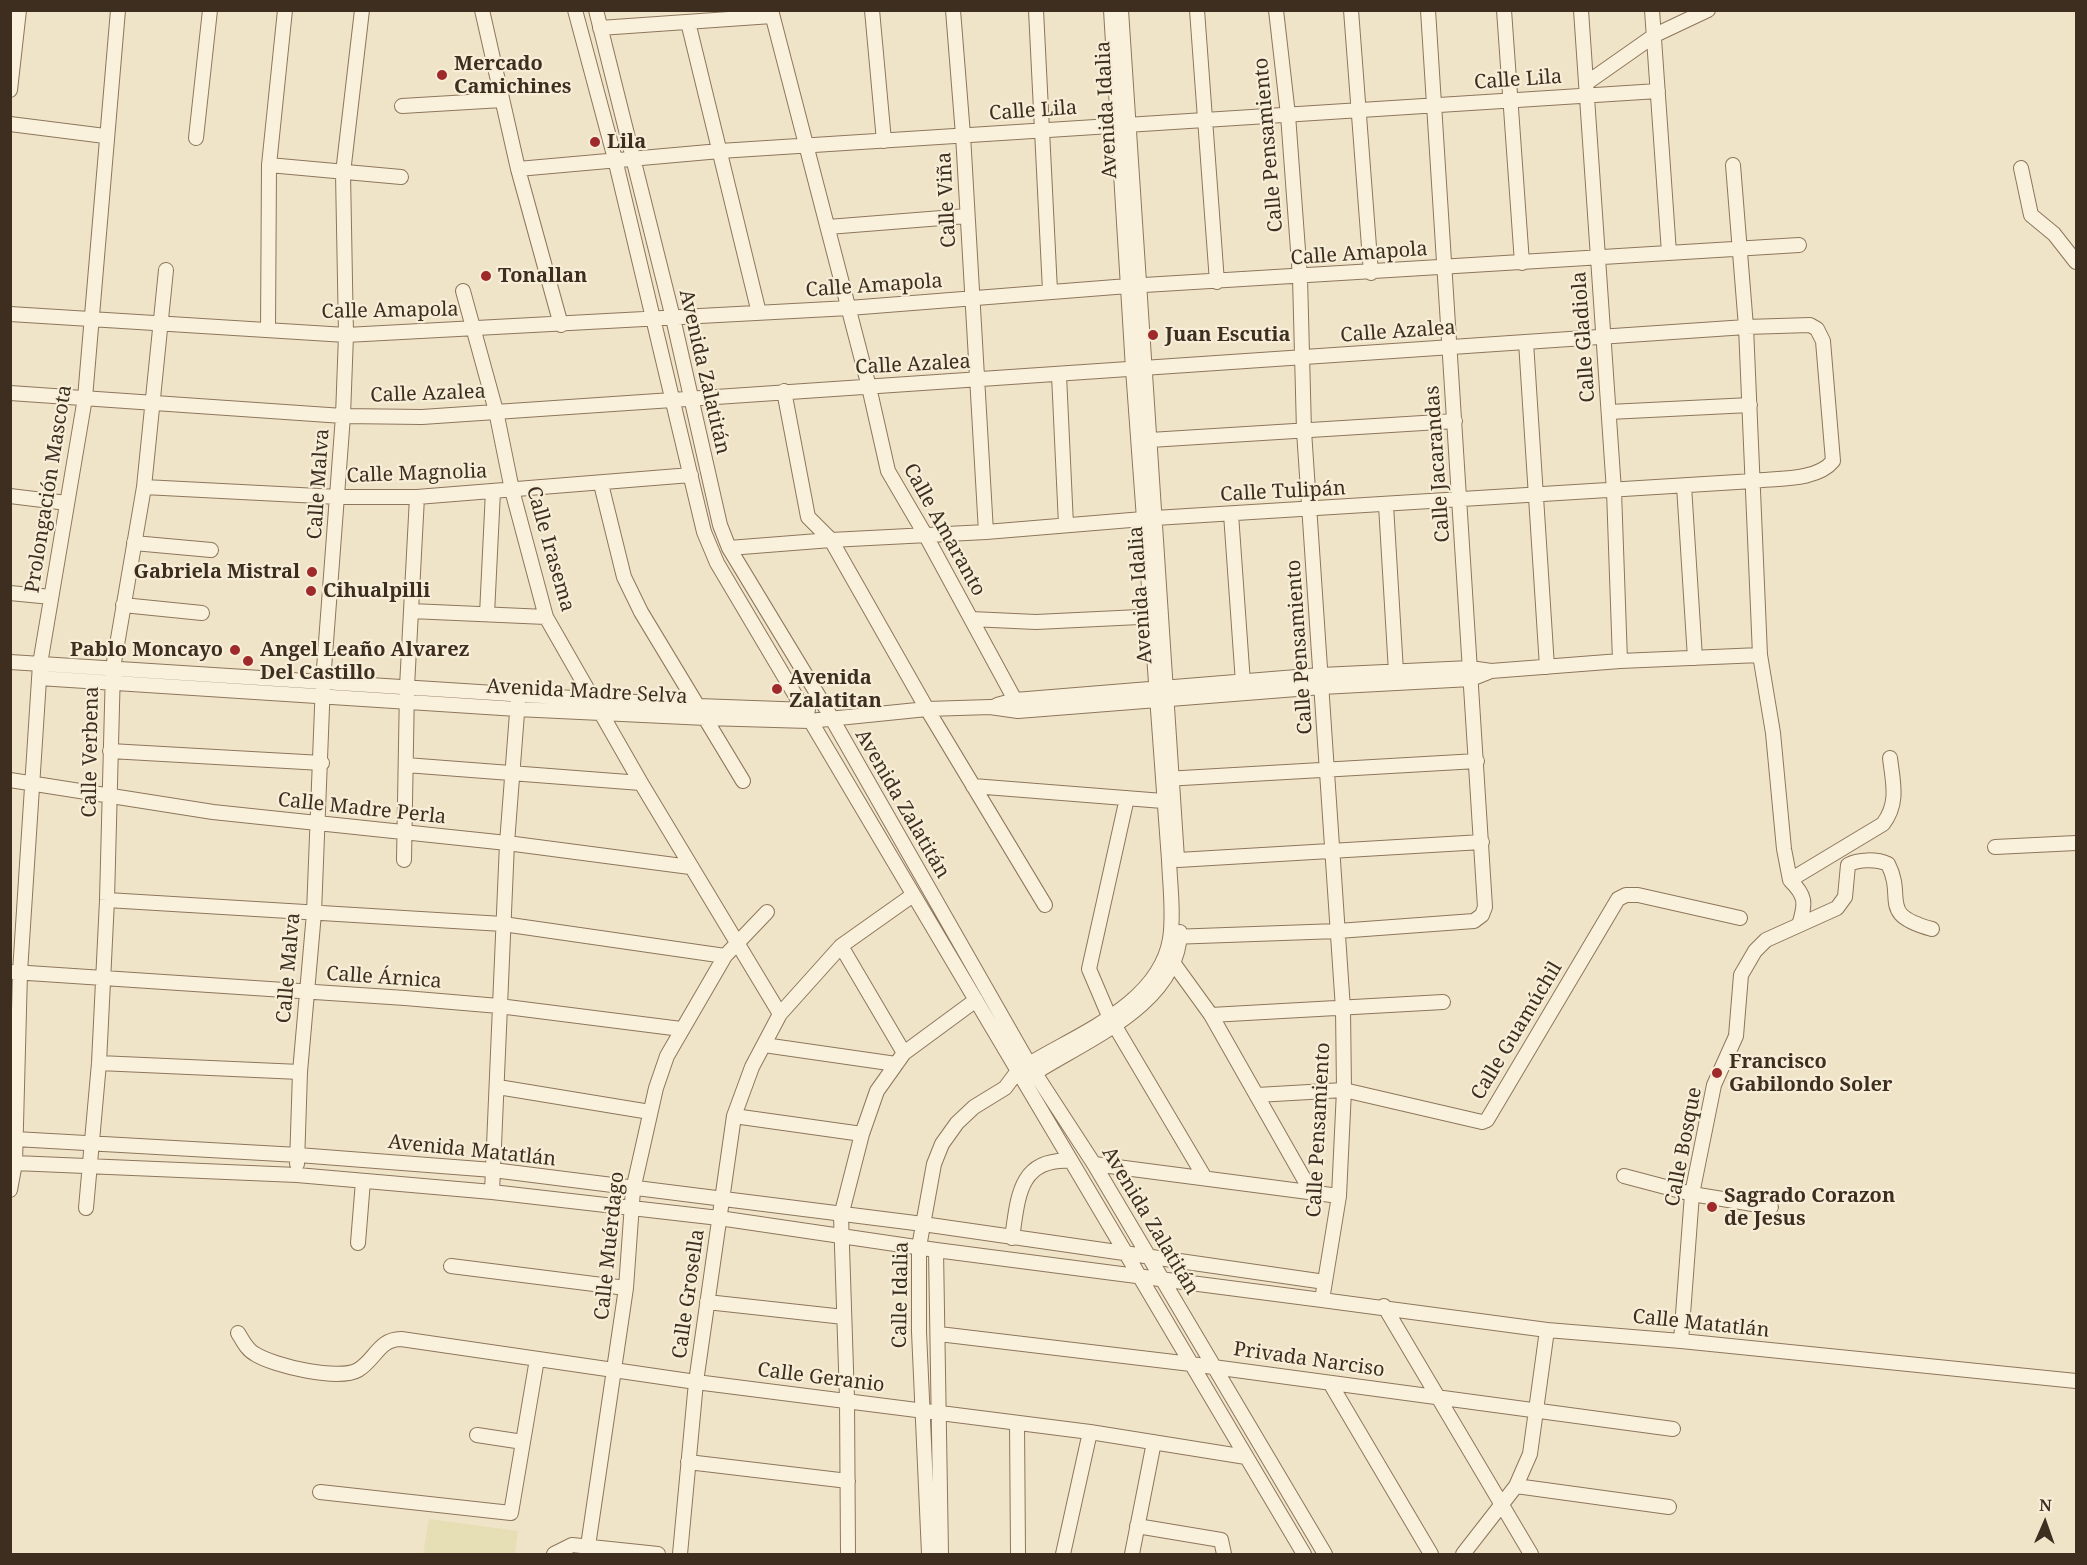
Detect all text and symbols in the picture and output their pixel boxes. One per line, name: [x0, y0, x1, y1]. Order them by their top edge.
street label: Avenida Idalia: [1091, 40, 1123, 180]
place label: Mercado Camichines: [454, 52, 571, 99]
street label: Calle Pensamiento: [1249, 57, 1289, 233]
street label: Calle Lila: [1473, 65, 1563, 95]
marker: Mercado Camichines: [435, 68, 449, 82]
street label: Calle Lila: [988, 96, 1078, 126]
place label: Lila: [607, 130, 646, 154]
marker: Lila: [588, 135, 602, 149]
street label: Calle Viña: [933, 151, 961, 249]
street label: Calle Amapola: [1290, 237, 1428, 271]
place label: Tonallan: [498, 264, 587, 288]
marker: Tonallan: [479, 269, 493, 283]
street label: Calle Amapola: [805, 269, 943, 303]
street label: Calle Gladiola: [1567, 271, 1601, 403]
street label: Avenida Zalatitán: [673, 287, 735, 457]
street label: Calle Amapola: [321, 298, 459, 324]
street label: Calle Azalea: [1340, 316, 1456, 348]
place label: Juan Escutia: [1165, 323, 1290, 347]
marker: Juan Escutia: [1146, 328, 1160, 342]
street label: Calle Azalea: [855, 350, 971, 380]
street label: Calle Azalea: [370, 380, 486, 408]
street label: Prolongación Mascota: [21, 383, 77, 595]
street label: Calle Jacarandas: [1421, 385, 1455, 543]
street label: Calle Malva: [303, 428, 335, 540]
street label: Calle Magnolia: [346, 460, 488, 488]
street label: Calle Amaranto: [898, 460, 990, 600]
street label: Calle Tulipán: [1220, 477, 1346, 507]
street label: Calle Irasema: [521, 484, 579, 614]
street label: Avenida Idalia: [1124, 525, 1158, 665]
street label: Calle Pensamiento: [1282, 559, 1318, 735]
place label: Gabriela Mistral: [134, 560, 300, 584]
marker: Gabriela Mistral: [305, 565, 319, 579]
place label: Cihualpilli: [323, 579, 430, 603]
marker: Cihualpilli: [304, 584, 318, 598]
place label: Pablo Moncayo: [70, 638, 223, 662]
place label: Angel Leaño Alvarez Del Castillo: [260, 638, 469, 685]
marker: Pablo Moncayo: [228, 643, 242, 657]
marker: Angel Leaño Alvarez Del Castillo: [241, 654, 255, 668]
place label: Avenida Zalatitan: [789, 666, 882, 713]
street label: Avenida Madre Selva: [486, 675, 688, 709]
marker: Avenida Zalatitan: [770, 682, 784, 696]
street label: Calle Verbena: [78, 686, 104, 818]
street label: Avenida Zalatitán: [850, 725, 954, 883]
street label: Calle Madre Perla: [277, 788, 447, 830]
street label: Calle Malva: [272, 912, 306, 1024]
street label: Calle Guamúchil: [1466, 958, 1568, 1104]
street label: Calle Árnica: [325, 962, 443, 994]
street label: Calle Pensamiento: [1302, 1042, 1336, 1218]
place label: Francisco Gabilondo Soler: [1729, 1050, 1892, 1097]
marker: Francisco Gabilondo Soler: [1710, 1066, 1724, 1080]
street label: Calle Bosque: [1661, 1085, 1707, 1209]
street label: Avenida Matatlán: [387, 1130, 557, 1172]
street label: Avenida Zalatitán: [1096, 1143, 1204, 1299]
street label: Calle Muérdago: [590, 1171, 630, 1321]
place label: Sagrado Corazon de Jesus: [1724, 1184, 1895, 1231]
marker: Sagrado Corazon de Jesus: [1705, 1200, 1719, 1214]
street label: Calle Grosella: [668, 1228, 710, 1360]
street label: Calle Idalia: [888, 1242, 914, 1348]
street label: Calle Matatlán: [1631, 1305, 1771, 1343]
street label: Privada Narciso: [1232, 1338, 1386, 1382]
street label: Calle Geranio: [756, 1358, 886, 1398]
north arrow: [2015, 1493, 2075, 1553]
text: N: [2039, 1494, 2052, 1516]

